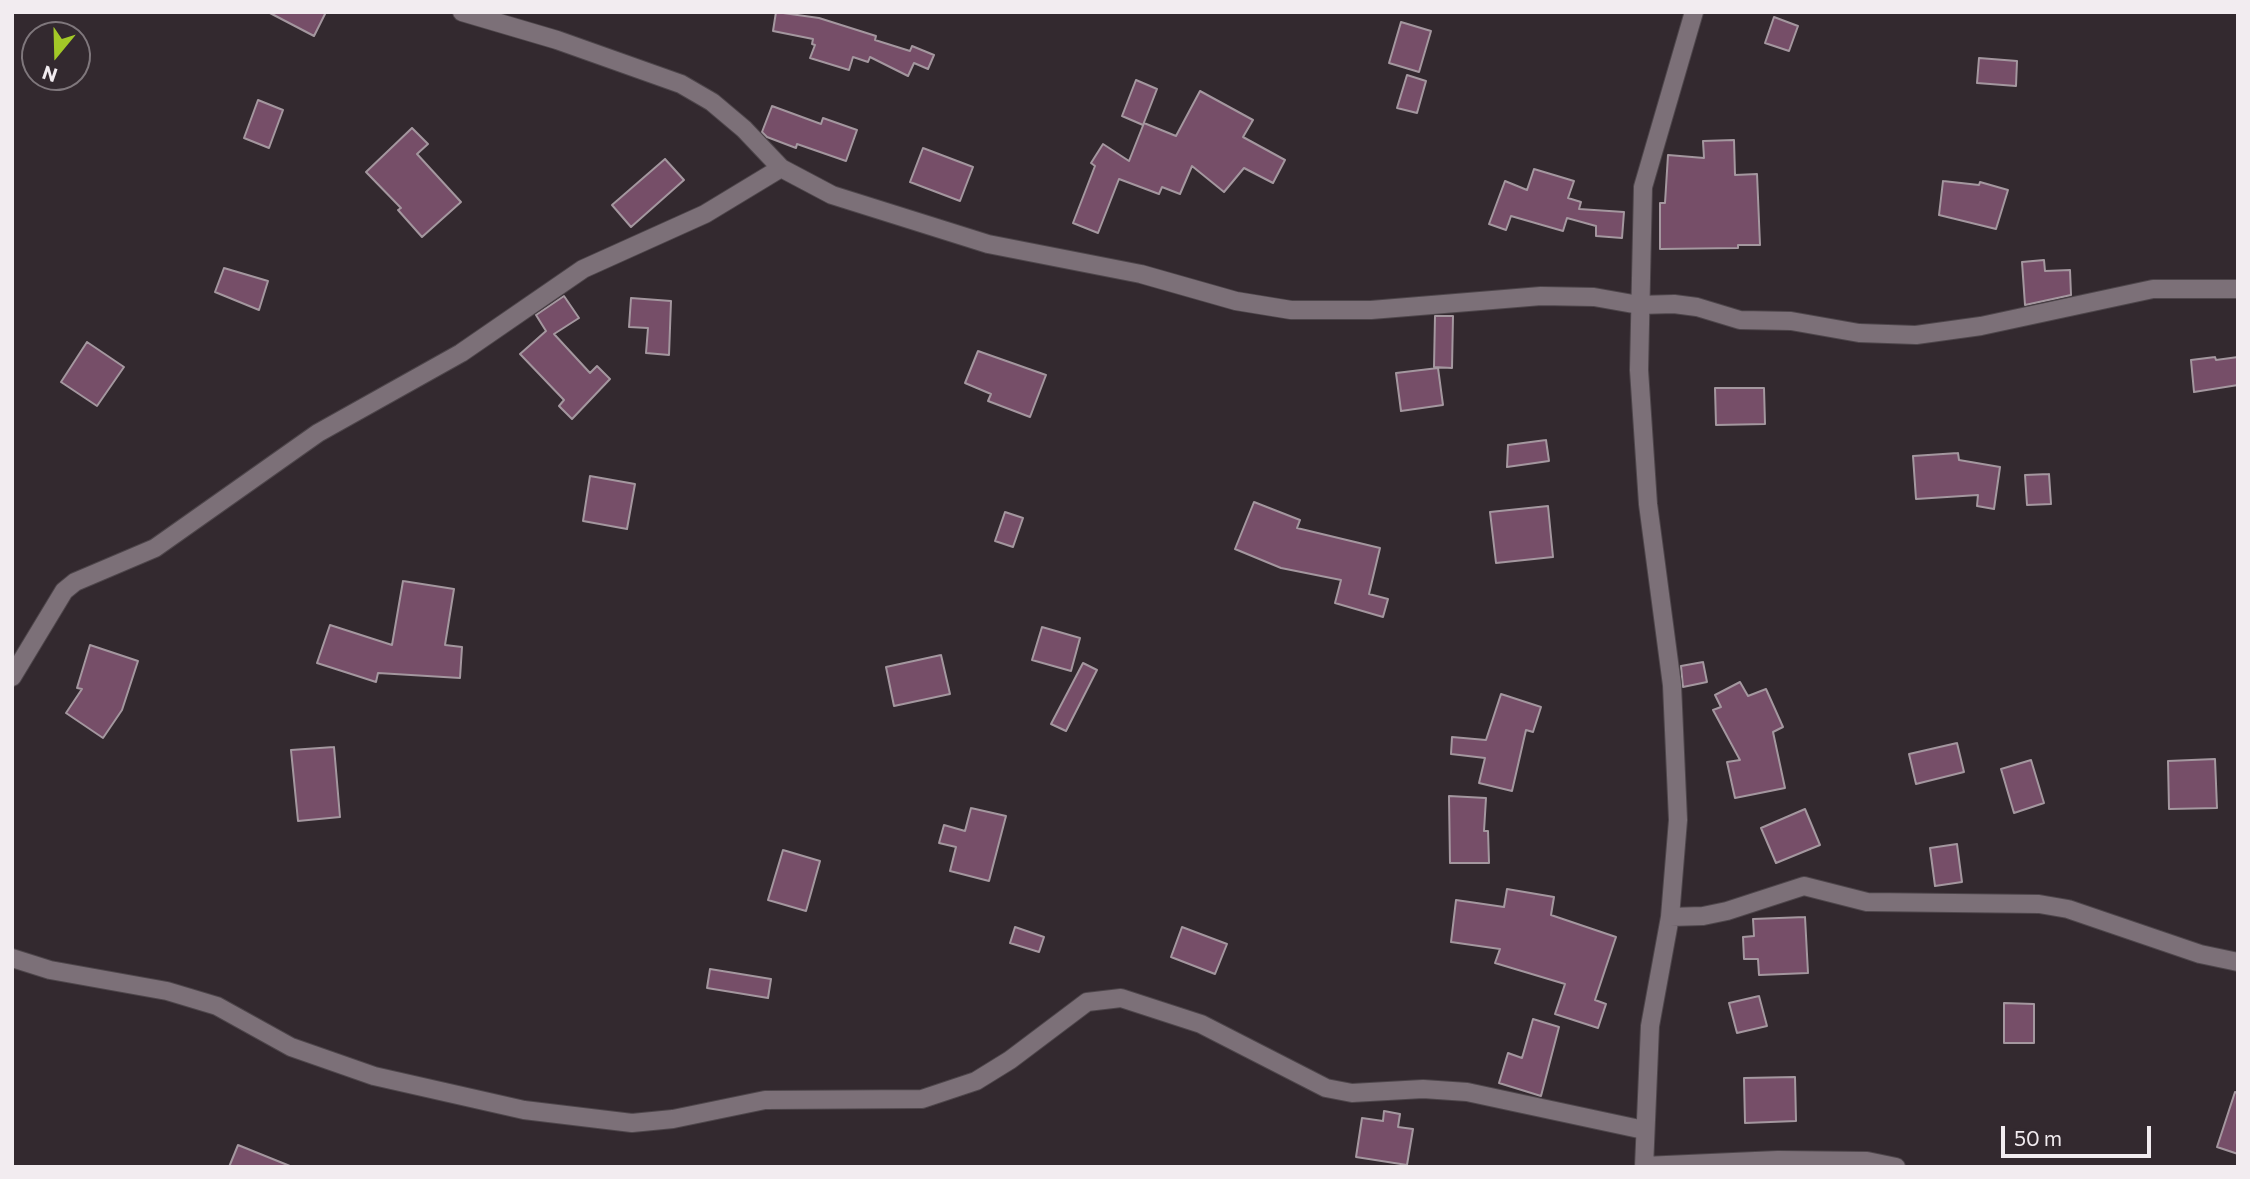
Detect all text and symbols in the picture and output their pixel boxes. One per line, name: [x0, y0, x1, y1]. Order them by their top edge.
north arrow: [21, 21, 91, 91]
text: N: [39, 61, 60, 88]
scale bar: [2005, 1112, 2156, 1156]
text: 50 m: [2014, 1125, 2062, 1150]

